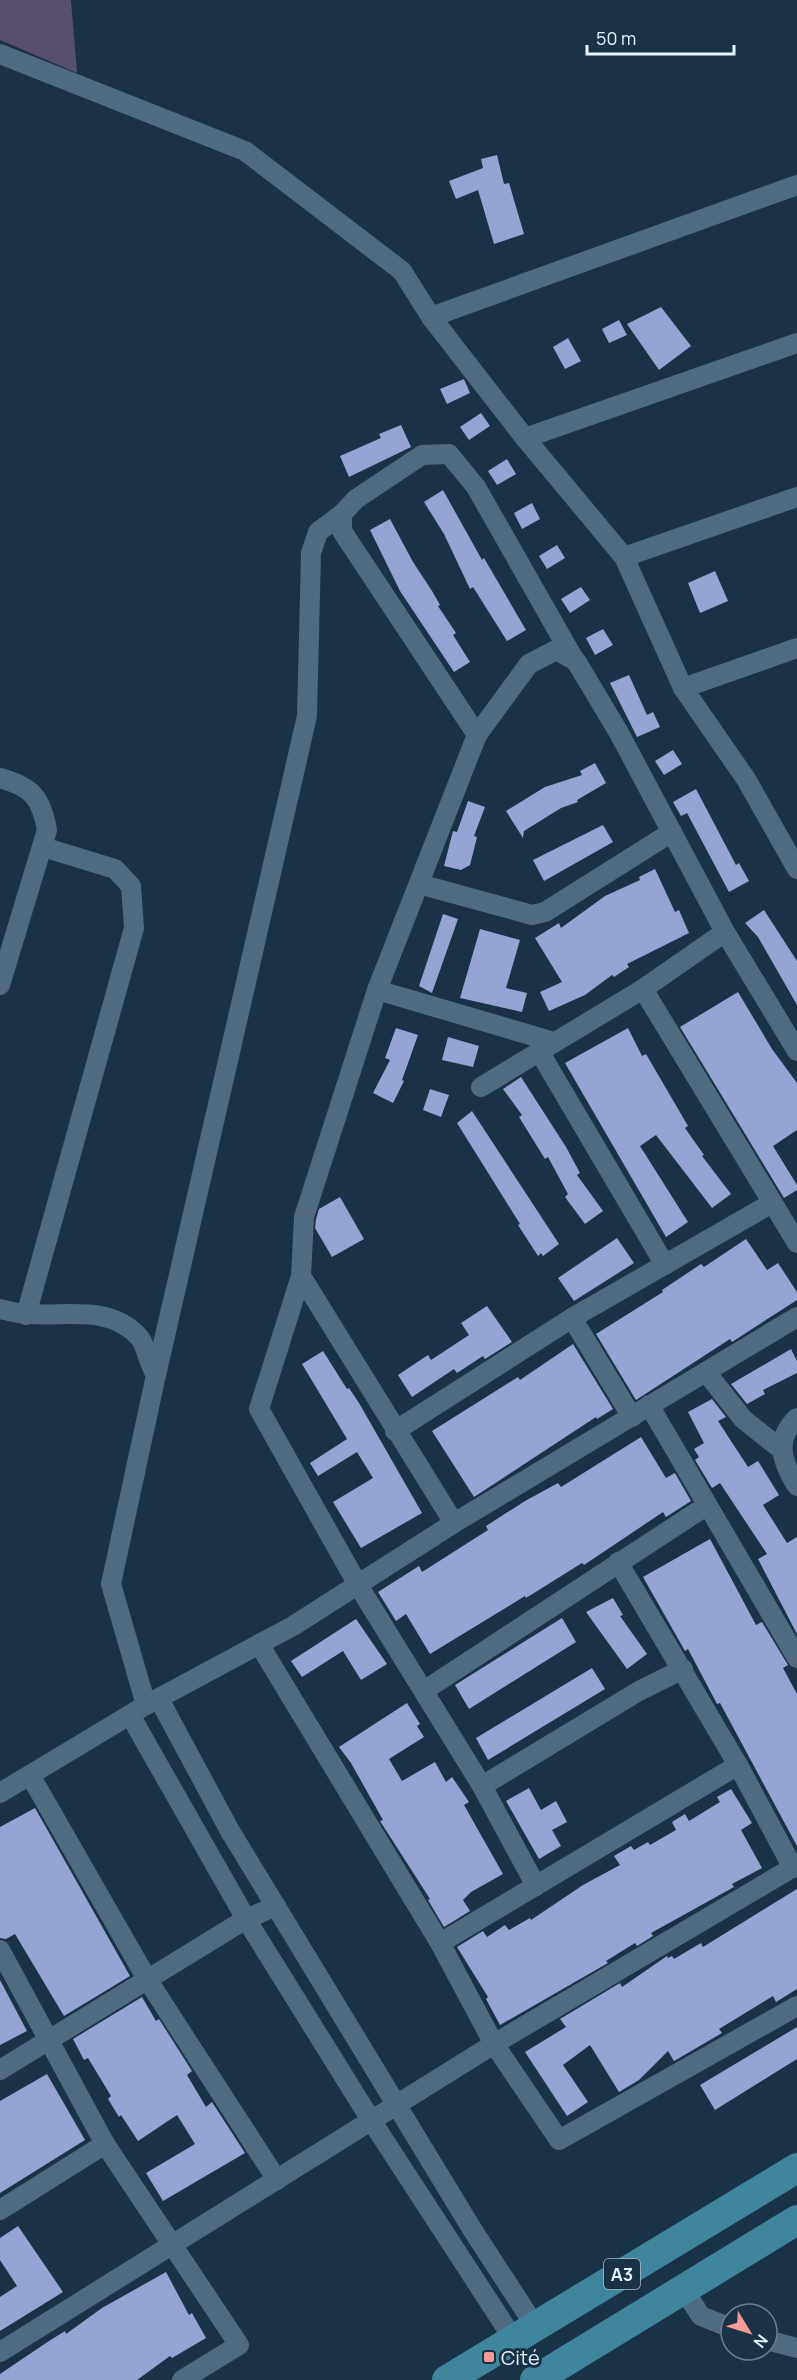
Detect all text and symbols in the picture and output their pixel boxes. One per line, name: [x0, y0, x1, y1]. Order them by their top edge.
scale bar: [587, 18, 734, 56]
text: 50 m: [596, 26, 636, 50]
road number: A3: [604, 2259, 640, 2289]
north arrow: [719, 2302, 779, 2362]
text: N: [749, 2330, 773, 2353]
place label: Cité: [501, 2344, 540, 2371]
marker: Cité: [482, 2350, 496, 2364]

